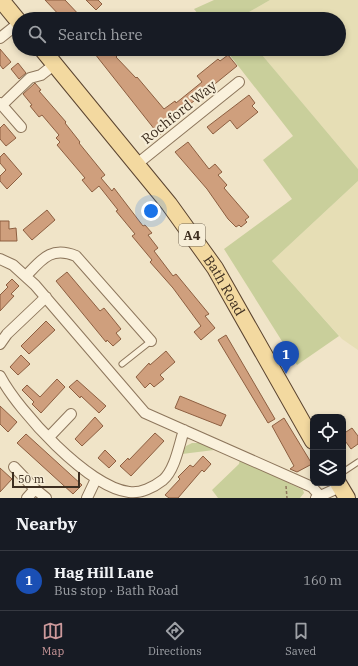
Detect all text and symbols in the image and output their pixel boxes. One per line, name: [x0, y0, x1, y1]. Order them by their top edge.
search box: [12, 12, 346, 56]
icon: search: [26, 23, 48, 45]
text: Search here: [58, 25, 143, 44]
street label: Rochford Way: [138, 76, 221, 148]
your location: [141, 201, 161, 221]
road number: A4: [179, 224, 205, 246]
street label: Bath Road: [200, 252, 249, 319]
pin: 1: [273, 341, 299, 374]
map controls: [310, 414, 346, 486]
button: locate: [310, 414, 346, 450]
button: layers: [310, 450, 346, 486]
scale bar: [12, 470, 80, 489]
text: 50 m: [18, 472, 44, 486]
text: Nearby: [16, 513, 77, 535]
text: Hag Hill Lane: [54, 563, 154, 582]
text: 1: [25, 572, 33, 589]
text: 160 m: [303, 572, 342, 589]
text: Bus stop · Bath Road: [54, 582, 179, 599]
tab: Map: [42, 620, 64, 658]
tab: Directions: [148, 620, 202, 658]
tab: Saved: [285, 620, 316, 658]

